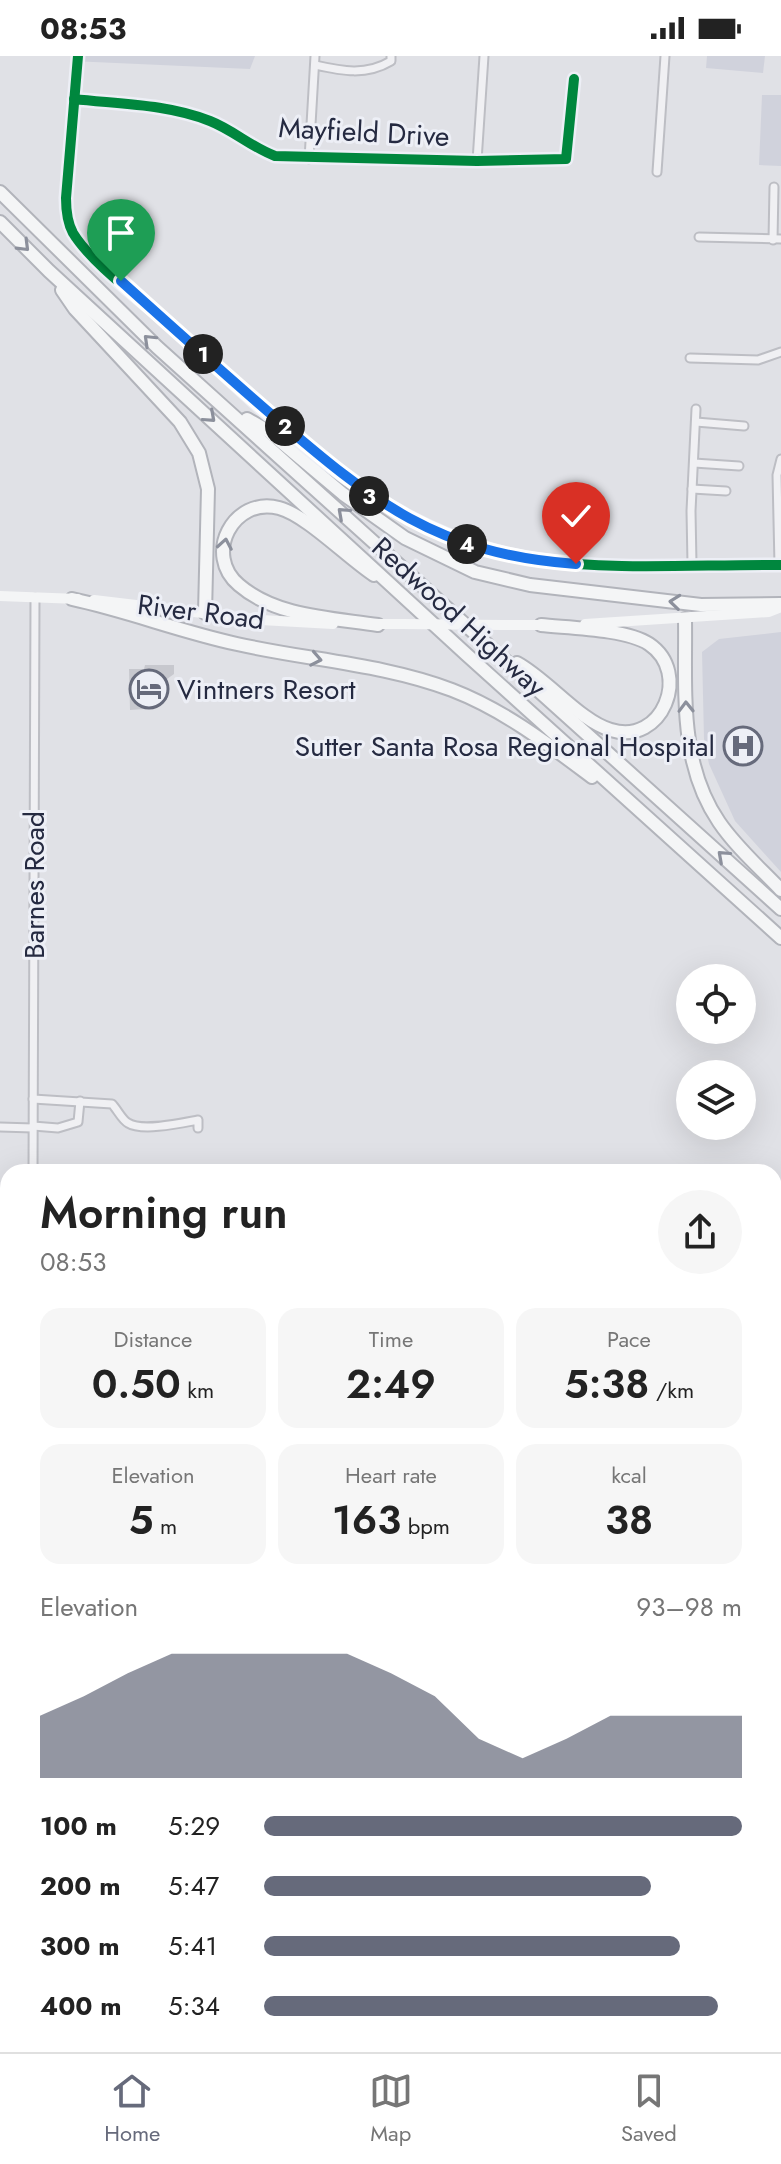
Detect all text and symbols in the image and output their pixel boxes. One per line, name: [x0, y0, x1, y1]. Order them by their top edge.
text: 08:53: [40, 7, 126, 50]
street label: Mayfield Drive: [277, 107, 451, 157]
pin: [87, 199, 155, 281]
icon: arrive: [99, 211, 143, 255]
one-way arrow: [15, 237, 29, 251]
pin: 1: [183, 334, 223, 374]
one-way arrow: [144, 335, 158, 349]
text: 1: [197, 338, 209, 370]
pin: 2: [265, 406, 305, 446]
one-way arrow: [200, 408, 215, 422]
text: 2: [278, 410, 292, 442]
pin: 3: [349, 476, 389, 516]
text: 3: [362, 480, 376, 512]
pin: [542, 482, 610, 564]
icon: check: [554, 494, 598, 538]
one-way arrow: [338, 508, 352, 523]
pin: 4: [447, 524, 487, 564]
street label: Redwood Highway: [363, 527, 556, 707]
text: 4: [459, 528, 475, 560]
one-way arrow: [215, 538, 232, 551]
street label: River Road: [135, 584, 267, 640]
one-way arrow: [668, 593, 681, 610]
one-way arrow: [309, 650, 322, 667]
hotel icon: Vintners Resort: [128, 668, 170, 710]
place label: Vintners Resort: [177, 669, 356, 710]
one-way arrow: [677, 700, 695, 713]
hospital icon: Sutter Santa Rosa Regional Hospital: [722, 725, 764, 767]
place label: Sutter Santa Rosa Regional Hospital: [295, 726, 715, 767]
street label: Barnes Road: [14, 811, 55, 959]
one-way arrow: [718, 852, 733, 866]
map controls: [676, 964, 756, 1140]
button: locate: [676, 964, 756, 1044]
button: layers: [676, 1060, 756, 1140]
text: Morning run: [40, 1181, 288, 1245]
button: share: [658, 1190, 742, 1274]
text: 08:53: [40, 1243, 106, 1281]
text: Distance: [114, 1323, 192, 1355]
text: Time: [369, 1323, 413, 1355]
text: Pace: [607, 1323, 651, 1355]
text: 0.50: [92, 1355, 181, 1413]
text: 2:49: [346, 1355, 436, 1413]
text: 5:38: [564, 1355, 649, 1413]
text: km: [181, 1374, 214, 1406]
text: /km: [649, 1374, 694, 1406]
text: Elevation: [112, 1459, 194, 1491]
text: Heart rate: [345, 1459, 437, 1491]
text: kcal: [611, 1459, 647, 1491]
text: 5: [129, 1491, 154, 1549]
text: 163: [332, 1491, 401, 1549]
text: 38: [605, 1491, 653, 1549]
text: m: [154, 1510, 177, 1542]
text: bpm: [401, 1510, 450, 1542]
text: Elevation: [40, 1588, 138, 1626]
text: 93–98 m: [636, 1588, 742, 1626]
text: 100 m: [40, 1807, 117, 1845]
text: 5:29: [168, 1807, 220, 1845]
text: 200 m: [40, 1867, 121, 1905]
text: 5:47: [168, 1867, 219, 1905]
text: 300 m: [40, 1927, 120, 1965]
text: 5:41: [168, 1927, 217, 1965]
text: 400 m: [40, 1987, 122, 2025]
text: 5:34: [168, 1987, 220, 2025]
tab: Home: [104, 2069, 160, 2149]
tab: Map: [369, 2069, 413, 2149]
tab: Saved: [621, 2069, 677, 2149]

